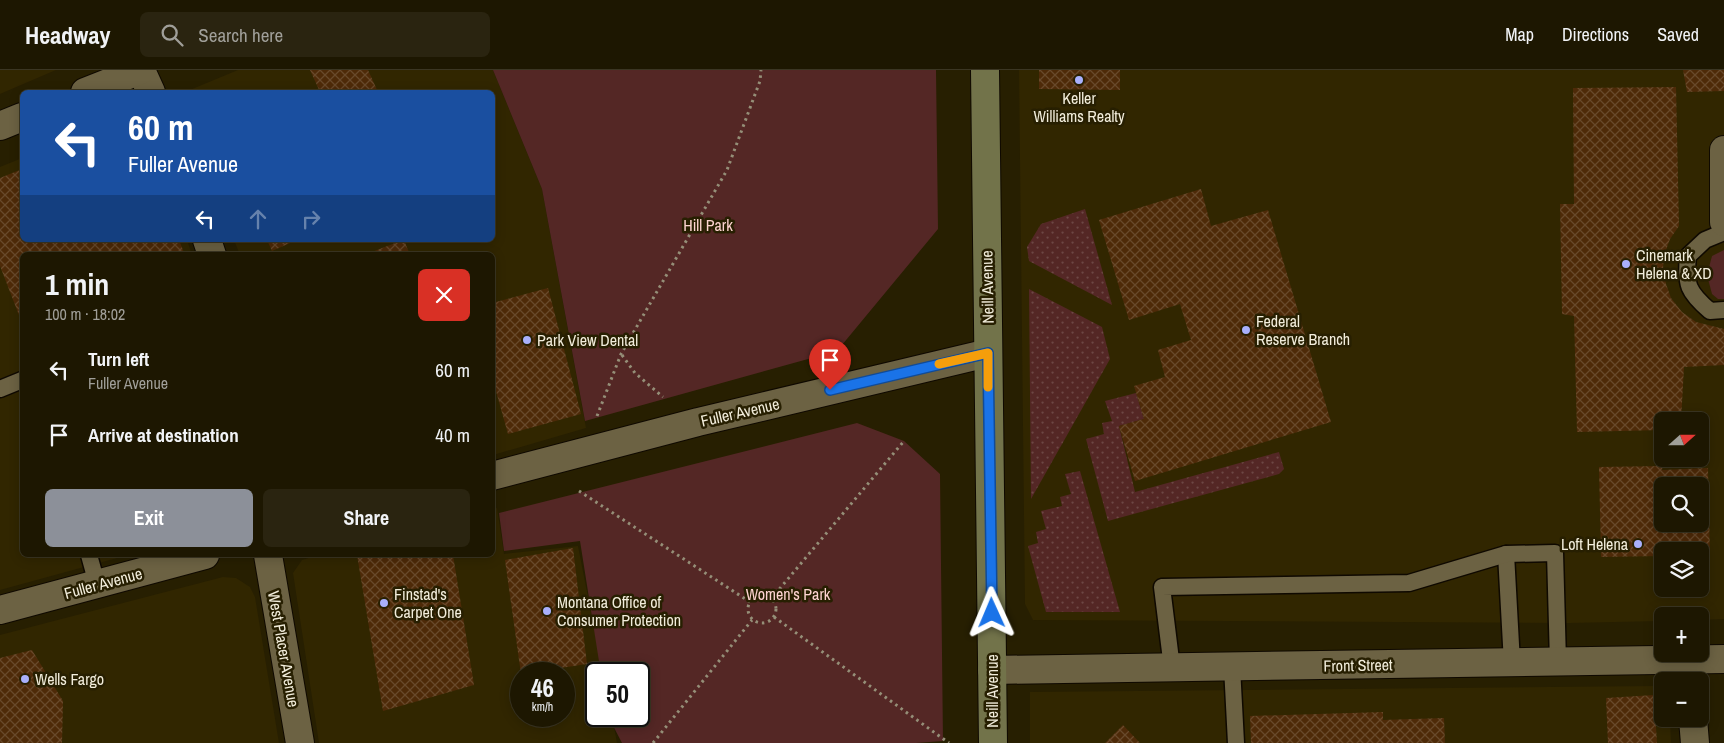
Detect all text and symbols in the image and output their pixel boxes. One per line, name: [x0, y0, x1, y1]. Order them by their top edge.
search box: [140, 12, 490, 57]
text: Headway: [25, 19, 110, 51]
icon: search: [158, 21, 186, 49]
text: Search here: [198, 22, 283, 48]
text: Map: [1505, 22, 1534, 47]
text: Directions: [1562, 22, 1629, 47]
text: Saved: [1657, 22, 1699, 47]
marker: Keller Williams Realty: [1073, 74, 1085, 86]
place label: Keller Williams Realty: [1033, 87, 1125, 127]
text: 60 m: [128, 104, 193, 151]
icon: left: [45, 110, 110, 175]
text: Fuller Avenue: [128, 149, 238, 179]
icon: left: [191, 205, 219, 233]
icon: ahead: [244, 205, 272, 233]
icon: right: [297, 205, 325, 233]
park label: Hill Park: [683, 214, 733, 236]
place label: Cinemark Helena & XD: [1636, 244, 1712, 284]
street label: Neill Avenue: [975, 250, 999, 324]
marker: Cinemark Helena & XD: [1620, 258, 1632, 270]
text: 1 min: [45, 264, 109, 304]
button: close: [418, 269, 470, 321]
text: 100 m · 18:02: [45, 303, 125, 325]
place label: Federal Reserve Branch: [1256, 310, 1350, 350]
marker: Federal Reserve Branch: [1240, 324, 1252, 336]
place label: Park View Dental: [537, 329, 638, 351]
marker: Park View Dental: [521, 334, 533, 346]
pin: [809, 339, 851, 390]
text: Turn left: [88, 346, 149, 372]
icon: arrive: [816, 346, 844, 374]
icon: left: [45, 356, 73, 384]
text: 60 m: [435, 357, 470, 383]
text: Fuller Avenue: [88, 372, 168, 394]
street label: Fuller Avenue: [699, 392, 781, 432]
north arrow: [1654, 412, 1709, 468]
map controls: [1654, 412, 1709, 727]
icon: arrive: [45, 421, 73, 449]
text: Arrive at destination: [88, 422, 239, 448]
text: 40 m: [435, 422, 470, 448]
button: search: [1654, 477, 1709, 532]
button: Exit: [45, 489, 253, 547]
button: Share: [263, 489, 470, 547]
place label: Loft Helena: [1561, 533, 1629, 555]
marker: Loft Helena: [1632, 538, 1644, 550]
button: layers: [1654, 542, 1709, 597]
street label: Fuller Avenue: [62, 562, 144, 604]
place label: Finstad's Carpet One: [394, 583, 462, 623]
park label: Women's Park: [746, 583, 831, 605]
position arrow: [965, 586, 1017, 638]
street label: West Placer Avenue: [263, 589, 305, 709]
place label: Montana Office of Consumer Protection: [557, 591, 681, 631]
marker: Finstad's Carpet One: [378, 597, 390, 609]
marker: Montana Office of Consumer Protection: [541, 605, 553, 617]
button: +: [1654, 607, 1709, 662]
street label: Front Street: [1323, 653, 1393, 677]
street label: Neill Avenue: [981, 654, 1003, 728]
speed limit sign: 50: [585, 662, 650, 727]
place label: Wells Fargo: [35, 668, 104, 690]
text: 46: [531, 671, 554, 705]
button: −: [1654, 672, 1709, 727]
marker: Wells Fargo: [19, 673, 31, 685]
text: km/h: [532, 699, 553, 715]

